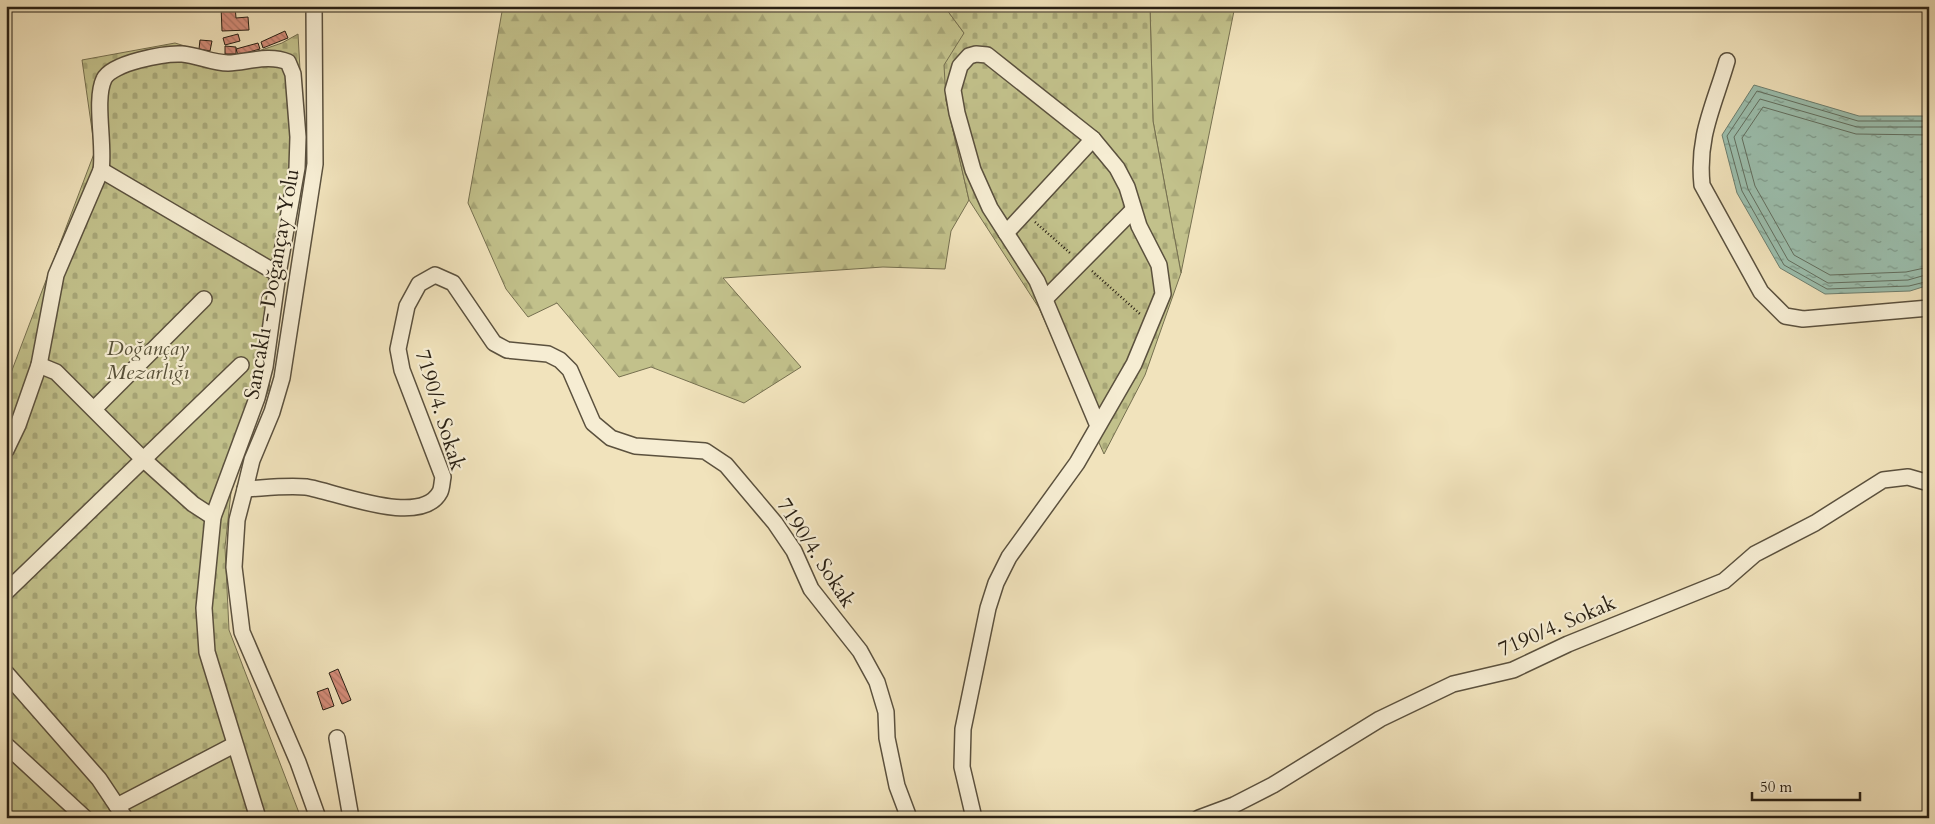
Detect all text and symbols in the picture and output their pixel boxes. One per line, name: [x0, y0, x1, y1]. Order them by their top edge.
street label: Sancaklı - Doğançay Yolu: [237, 166, 307, 402]
park label: Doğançay Mezarlığı: [107, 334, 190, 387]
street label: 7190/4. Sokak: [408, 346, 472, 475]
street label: 7190/4. Sokak: [770, 493, 863, 614]
street label: 7190/4. Sokak: [1494, 588, 1621, 664]
scale bar: [1752, 769, 1860, 801]
text: 50 m: [1760, 777, 1792, 797]

